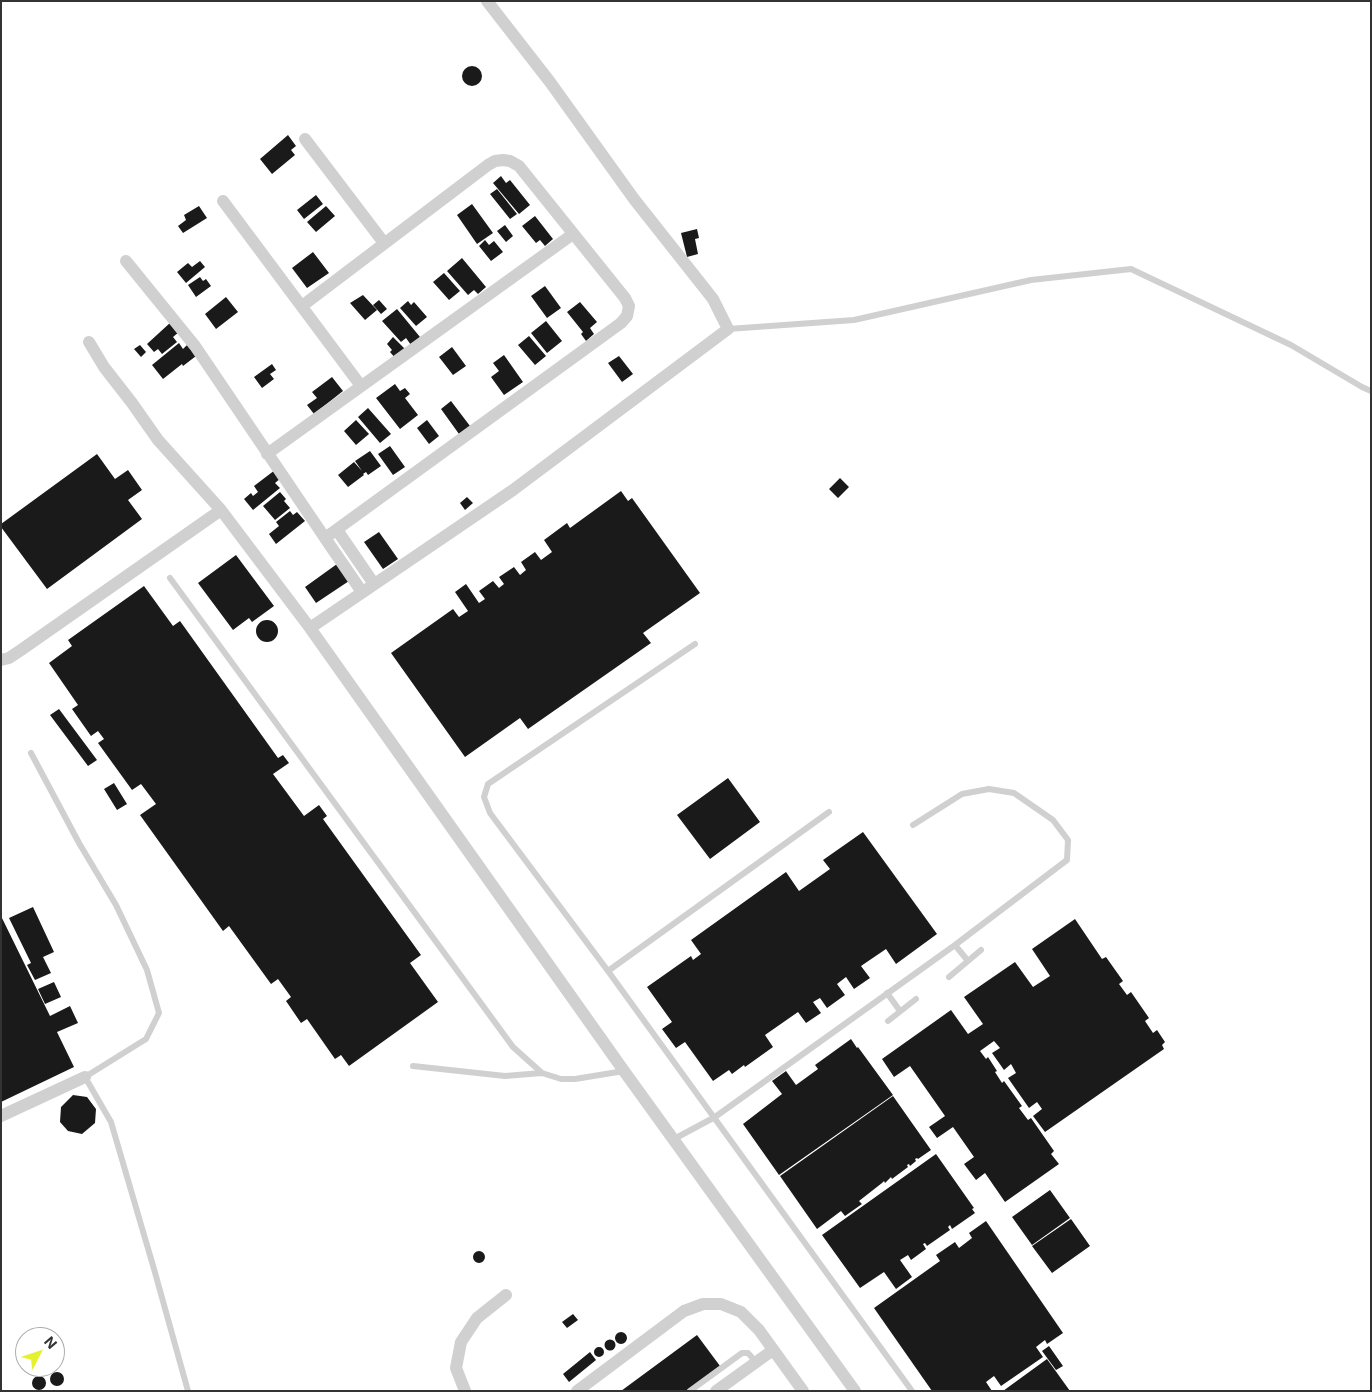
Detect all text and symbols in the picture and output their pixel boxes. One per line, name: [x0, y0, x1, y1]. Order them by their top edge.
north arrow: [15, 1327, 65, 1377]
text: N: [41, 1333, 61, 1352]

